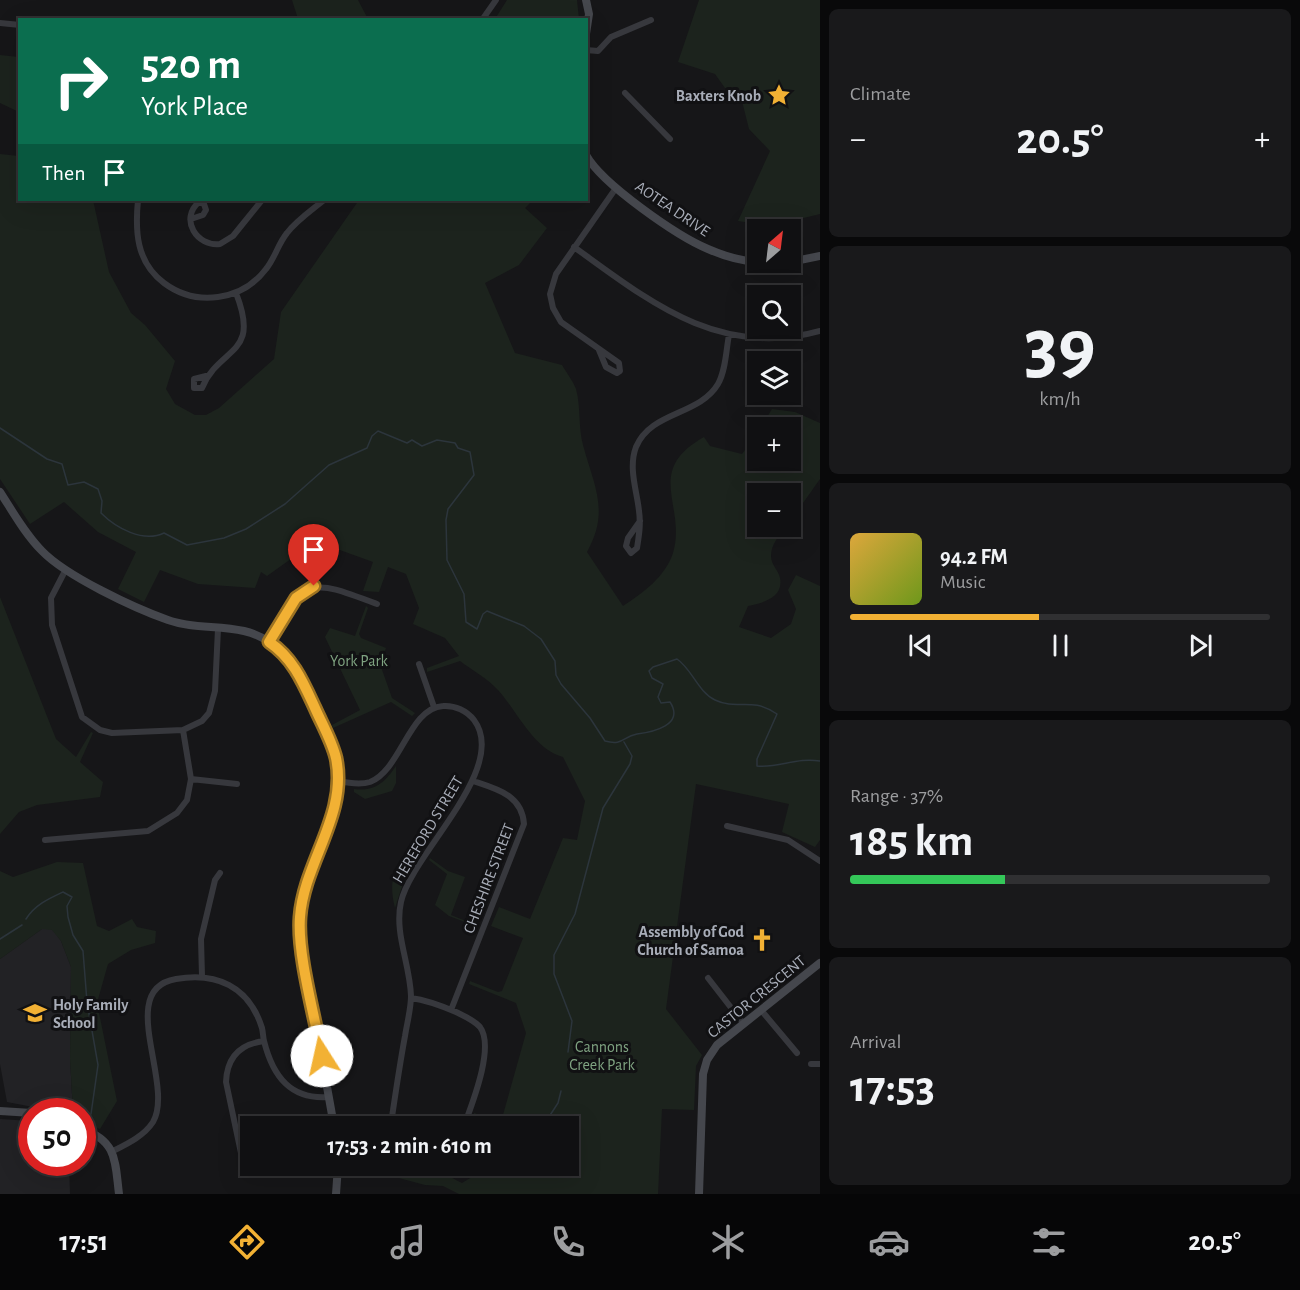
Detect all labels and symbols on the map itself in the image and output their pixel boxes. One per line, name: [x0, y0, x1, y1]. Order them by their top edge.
place icon: Baxters Knob: [766, 82, 792, 108]
place label: Baxters Knob: [676, 88, 761, 104]
street label: AOTEA DRIVE: [632, 178, 713, 240]
north arrow: [747, 219, 801, 273]
pin: [288, 524, 339, 586]
park label: York Park: [330, 653, 389, 669]
street label: HEREFORD STREET: [390, 773, 466, 886]
street label: CHESHIRE STREET: [461, 821, 517, 936]
place label: Assembly of God Church of Samoa: [637, 924, 745, 958]
church icon: Assembly of God Church of Samoa: [749, 927, 775, 953]
street label: CASTOR CRESCENT: [705, 952, 809, 1041]
place label: Holy Family School: [53, 997, 129, 1031]
school or university icon: Holy Family School: [22, 1000, 48, 1026]
position arrow: [290, 1024, 354, 1088]
park label: Cannons Creek Park: [569, 1039, 635, 1073]
speed limit sign: 50: [18, 1098, 96, 1176]

